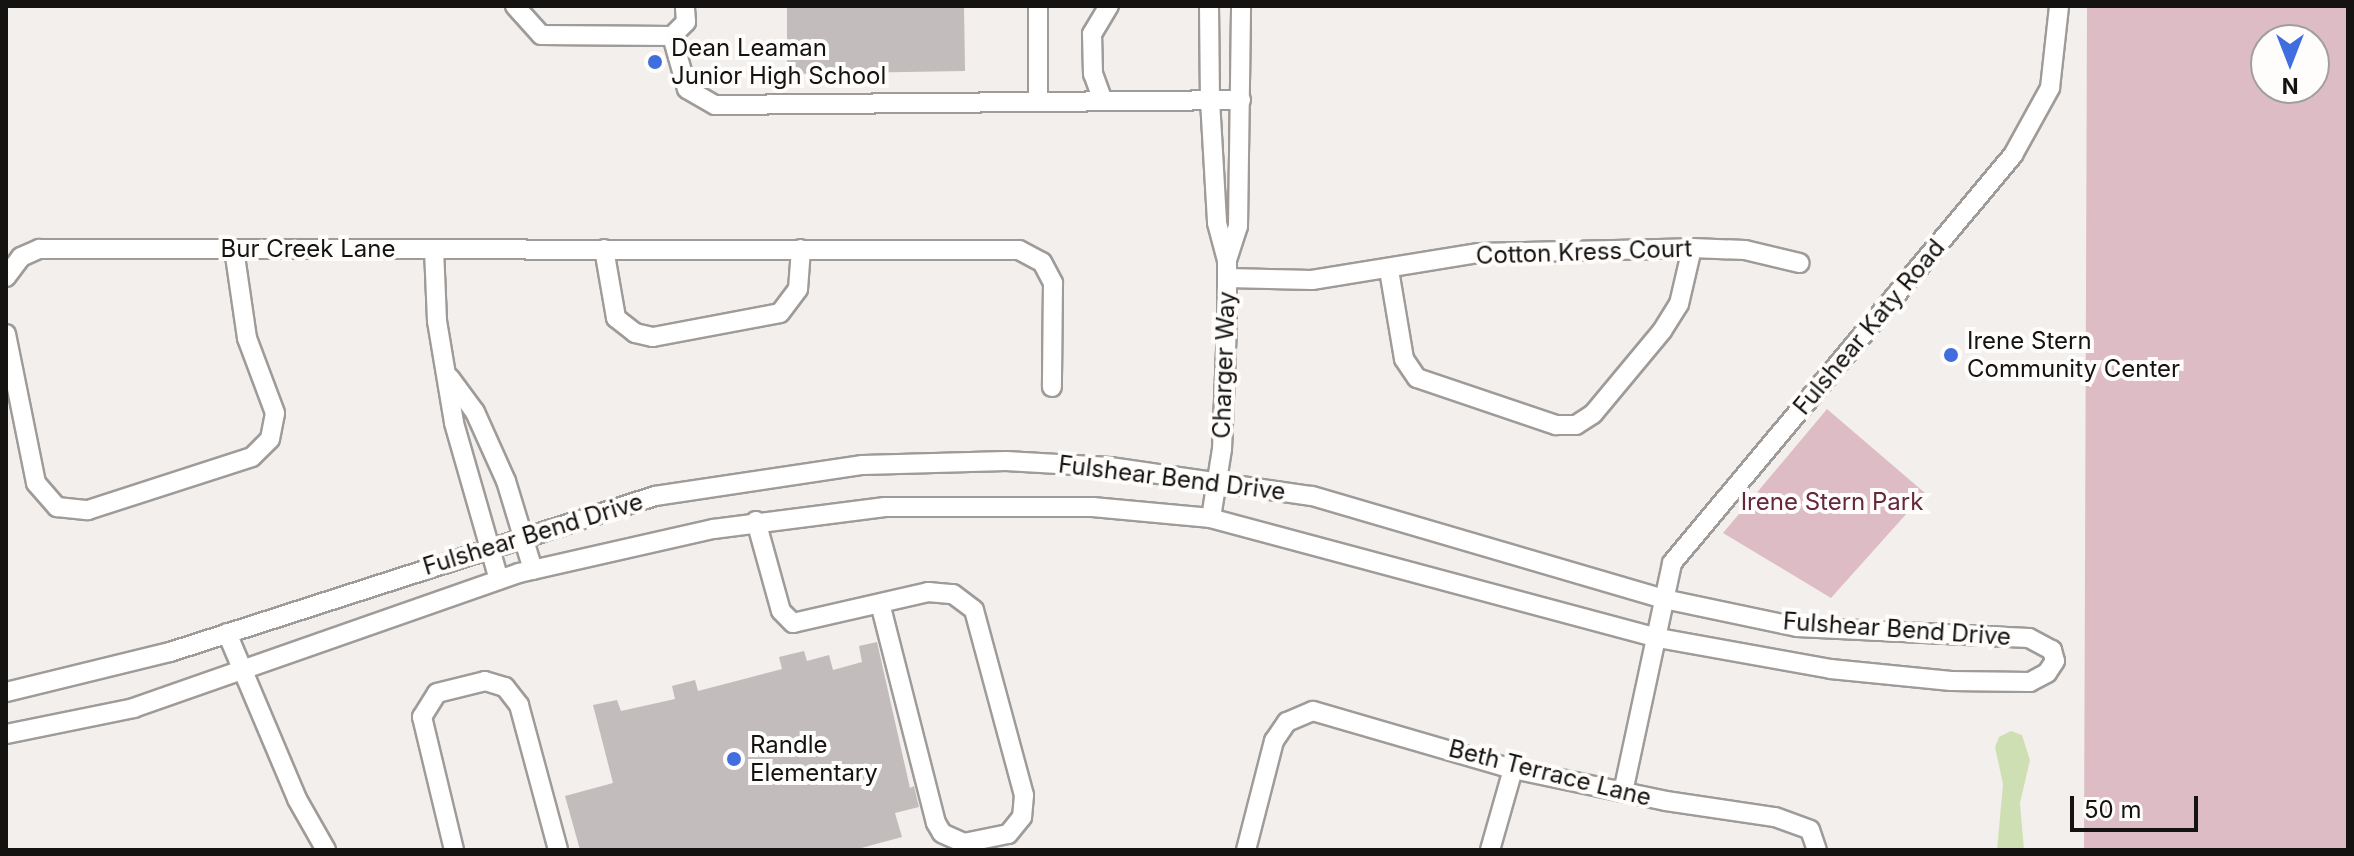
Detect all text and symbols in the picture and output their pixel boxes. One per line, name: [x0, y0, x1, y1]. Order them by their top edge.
north arrow: [2250, 24, 2330, 104]
place label: Dean Leaman Junior High School: [671, 34, 886, 90]
marker: Dean Leaman Junior High School: [646, 53, 664, 71]
text: N: [2282, 73, 2298, 99]
street label: Cotton Kress Court: [1475, 234, 1693, 270]
street label: Fulshear Katy Road: [1787, 234, 1951, 420]
street label: Bur Creek Lane: [221, 235, 395, 263]
street label: Charger Way: [1207, 291, 1241, 439]
place label: Irene Stern Community Center: [1967, 327, 2180, 383]
marker: Irene Stern Community Center: [1942, 346, 1960, 364]
street label: Fulshear Bend Drive: [1057, 450, 1287, 506]
street label: Fulshear Bend Drive: [419, 487, 647, 581]
park label: Irene Stern Park: [1741, 488, 1923, 516]
street label: Fulshear Bend Drive: [1782, 607, 2012, 651]
place label: Randle Elementary: [750, 731, 878, 787]
street label: Beth Terrace Lane: [1446, 734, 1654, 812]
marker: Randle Elementary: [725, 750, 743, 768]
scale bar: [2074, 780, 2202, 830]
text: 50 m: [2084, 795, 2142, 824]

